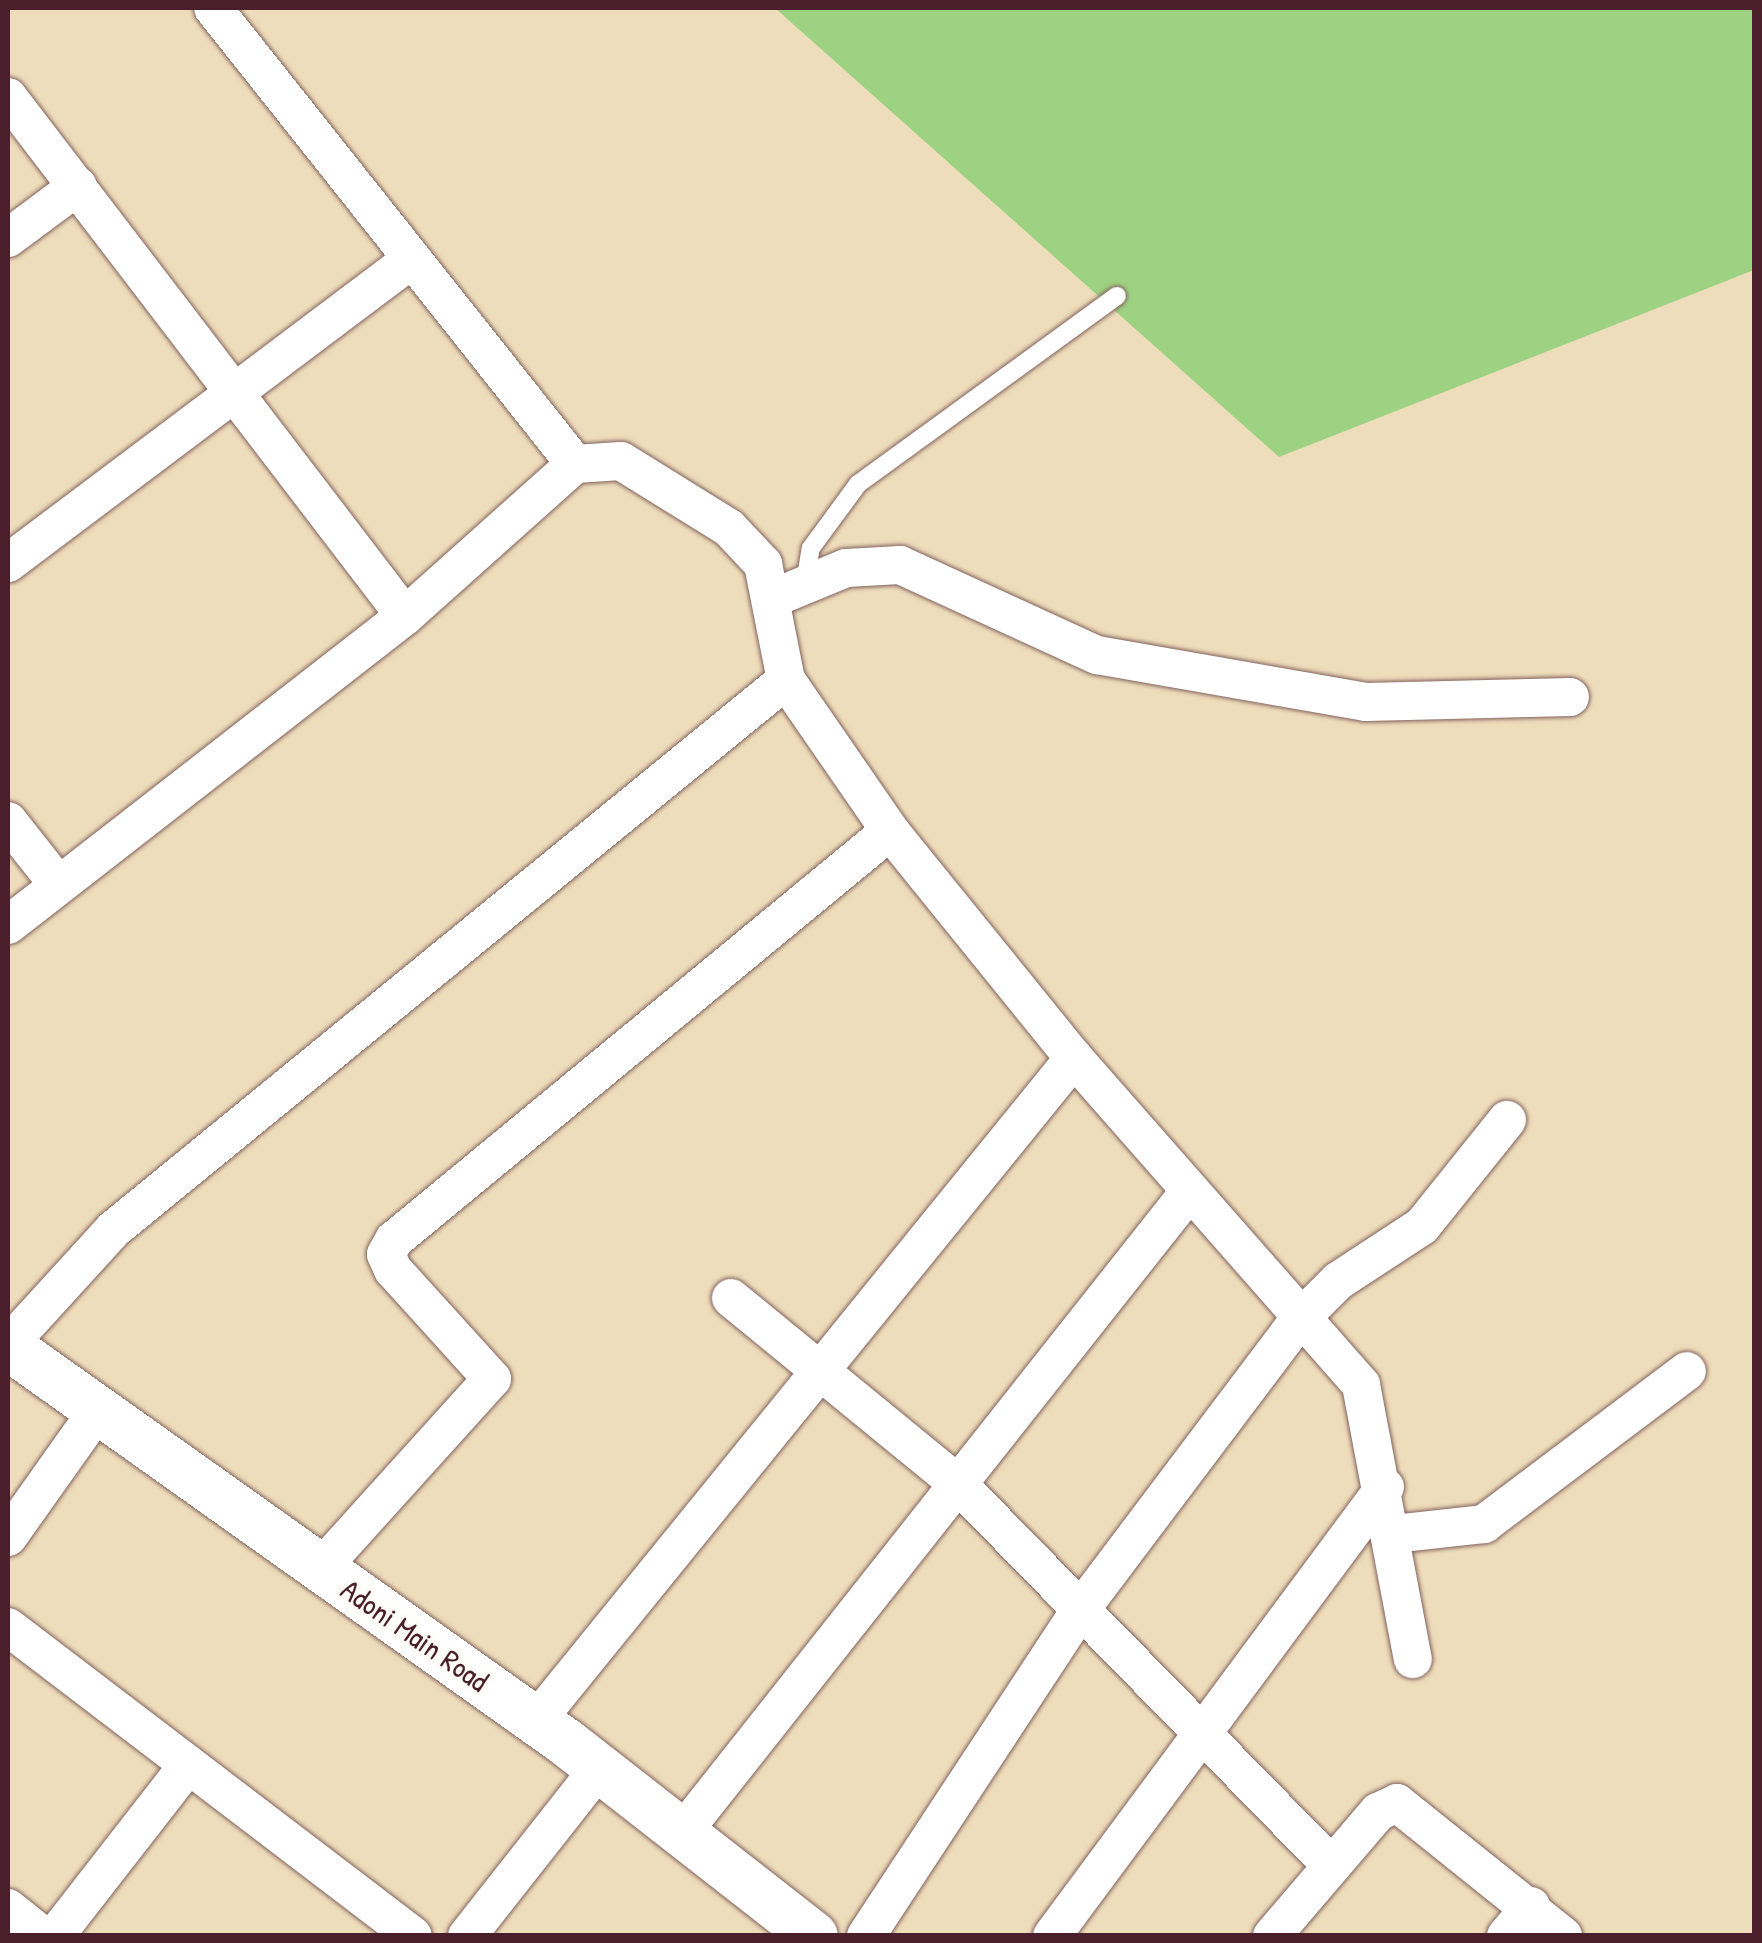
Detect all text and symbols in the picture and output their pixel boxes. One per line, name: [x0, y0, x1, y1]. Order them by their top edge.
street label: Adoni Main Road: [334, 1571, 496, 1699]

